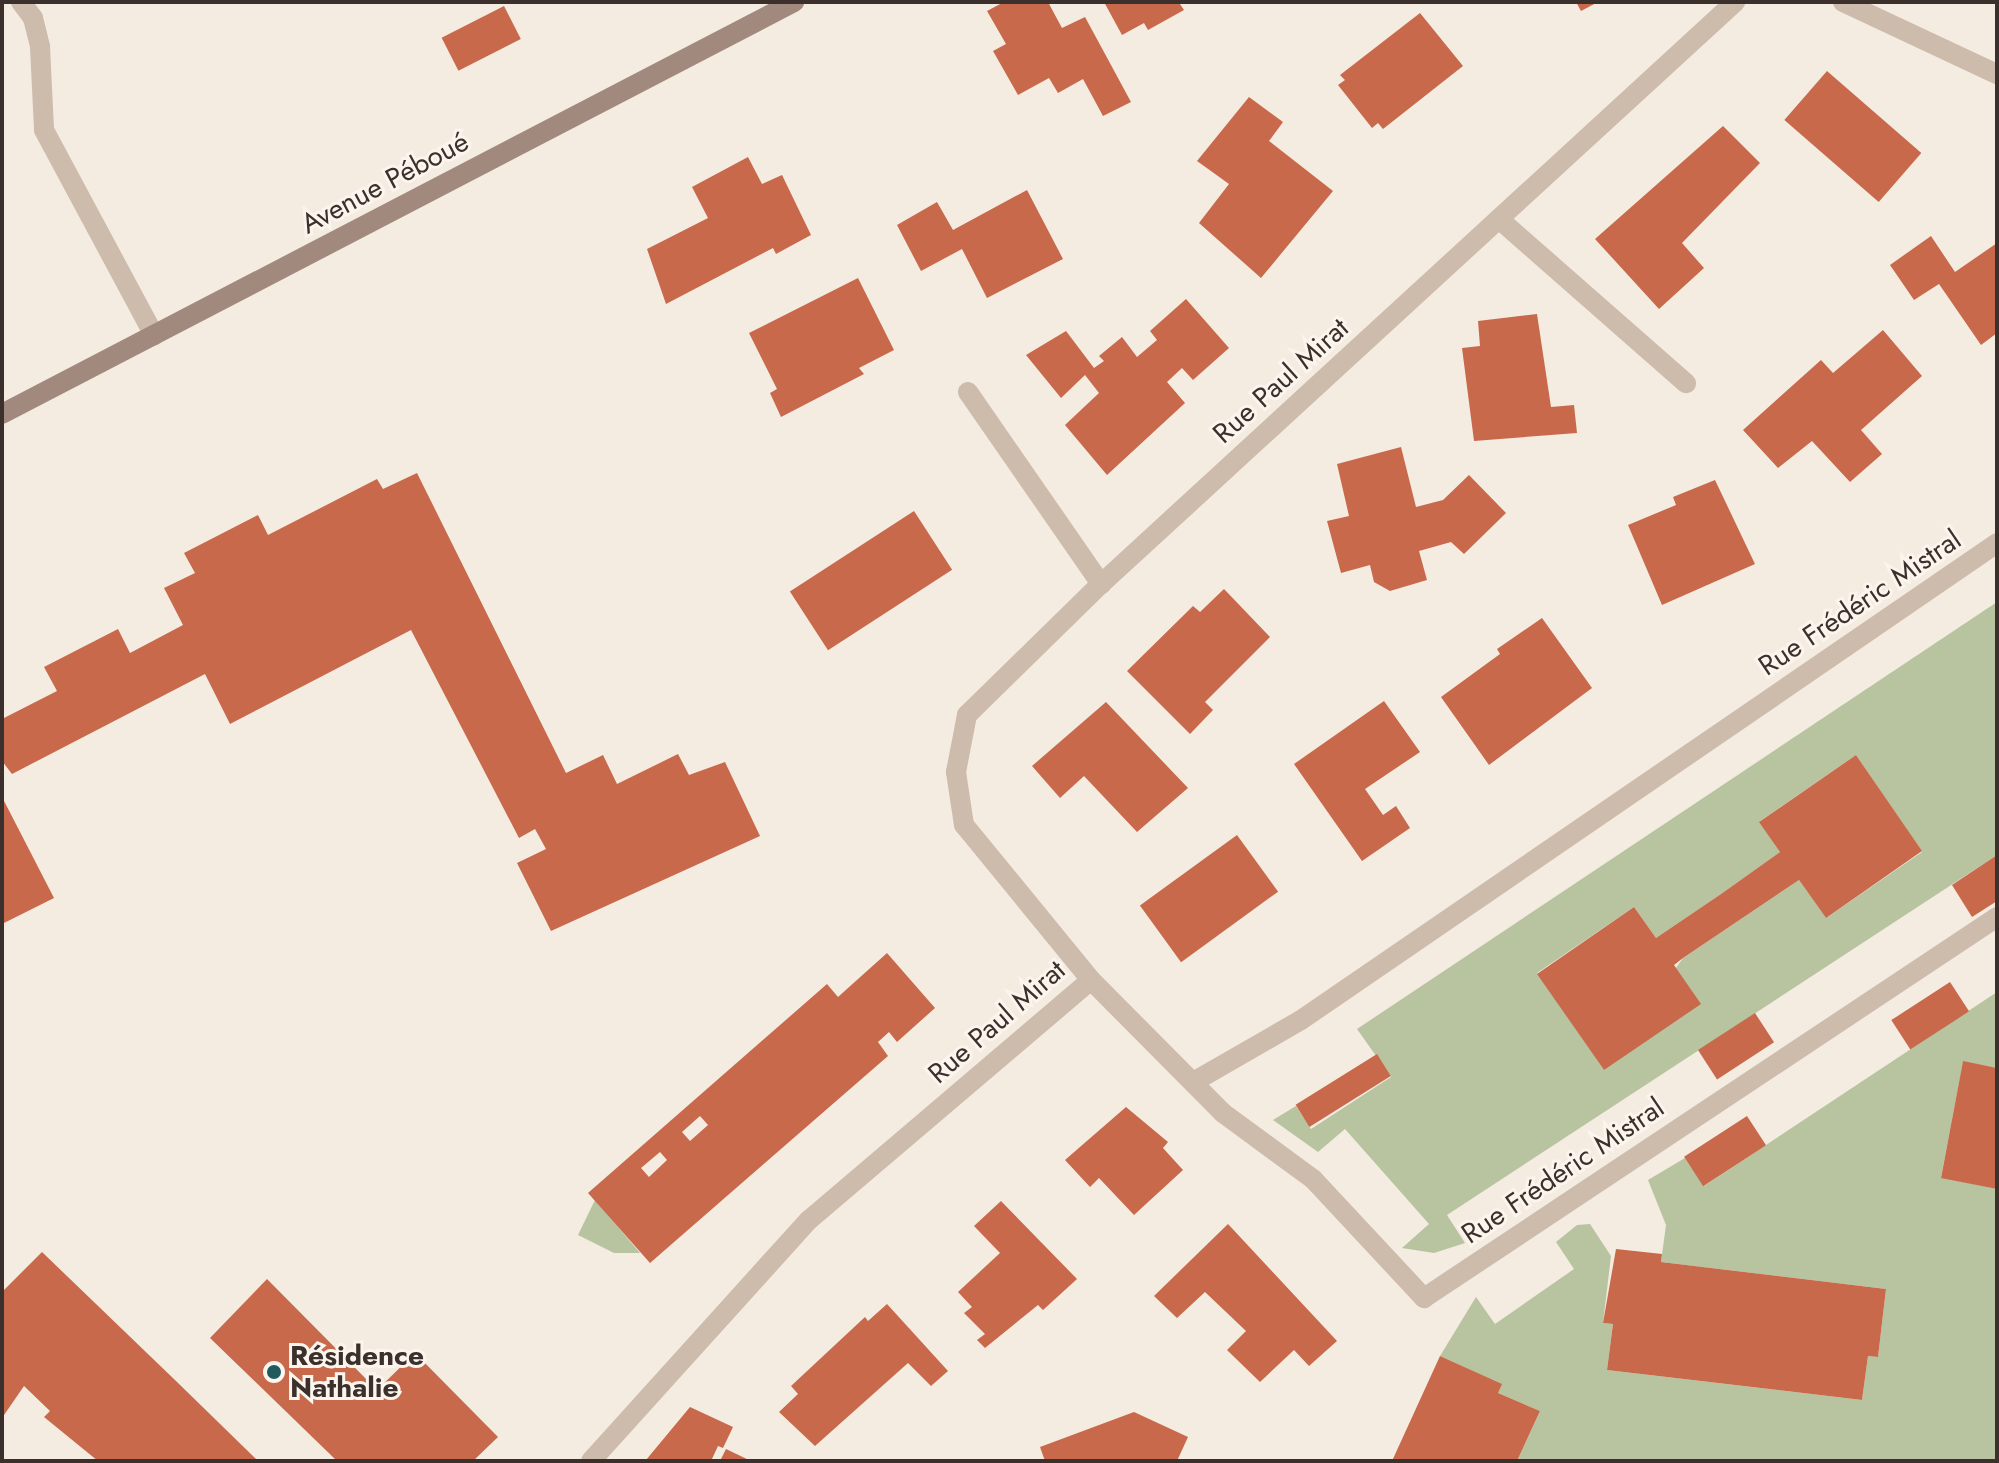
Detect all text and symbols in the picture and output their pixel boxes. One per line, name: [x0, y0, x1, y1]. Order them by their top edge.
street label: Avenue Péboué: [295, 125, 475, 241]
street label: Rue Paul Mirat: [1206, 311, 1356, 451]
street label: Rue Frédéric Mistral: [1752, 523, 1968, 683]
street label: Rue Paul Mirat: [922, 953, 1072, 1091]
street label: Rue Frédéric Mistral: [1455, 1091, 1671, 1251]
place label: Résidence Nathalie: [290, 1339, 424, 1405]
marker: Résidence Nathalie: [265, 1363, 283, 1381]

